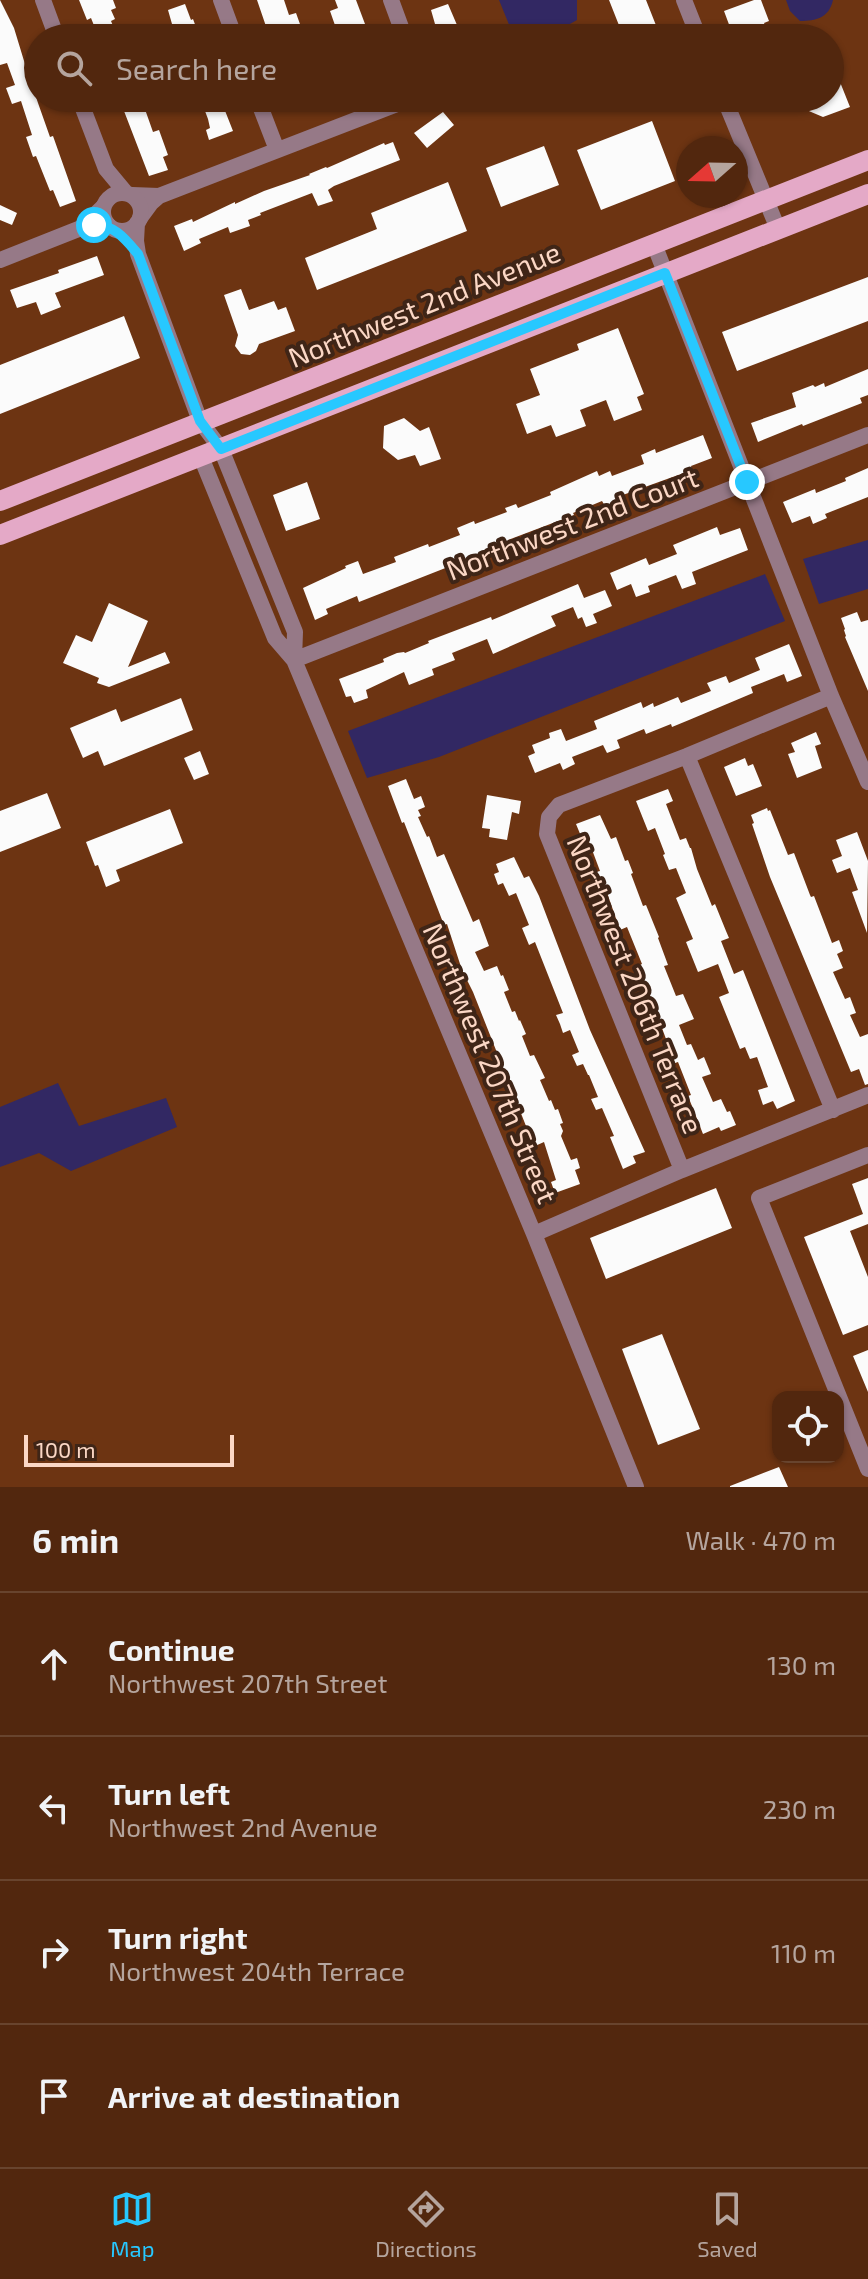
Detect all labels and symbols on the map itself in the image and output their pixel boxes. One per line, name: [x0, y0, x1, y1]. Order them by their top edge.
north arrow: [676, 136, 748, 208]
route start: [76, 207, 112, 243]
street label: Northwest 2nd Avenue: [283, 234, 565, 374]
street label: Northwest 2nd Court: [441, 459, 703, 587]
route end: [729, 464, 765, 500]
street label: Northwest 206th Terrace: [561, 830, 711, 1138]
street label: Northwest 207th Street: [417, 918, 565, 1208]
scale bar: [24, 1431, 234, 1467]

